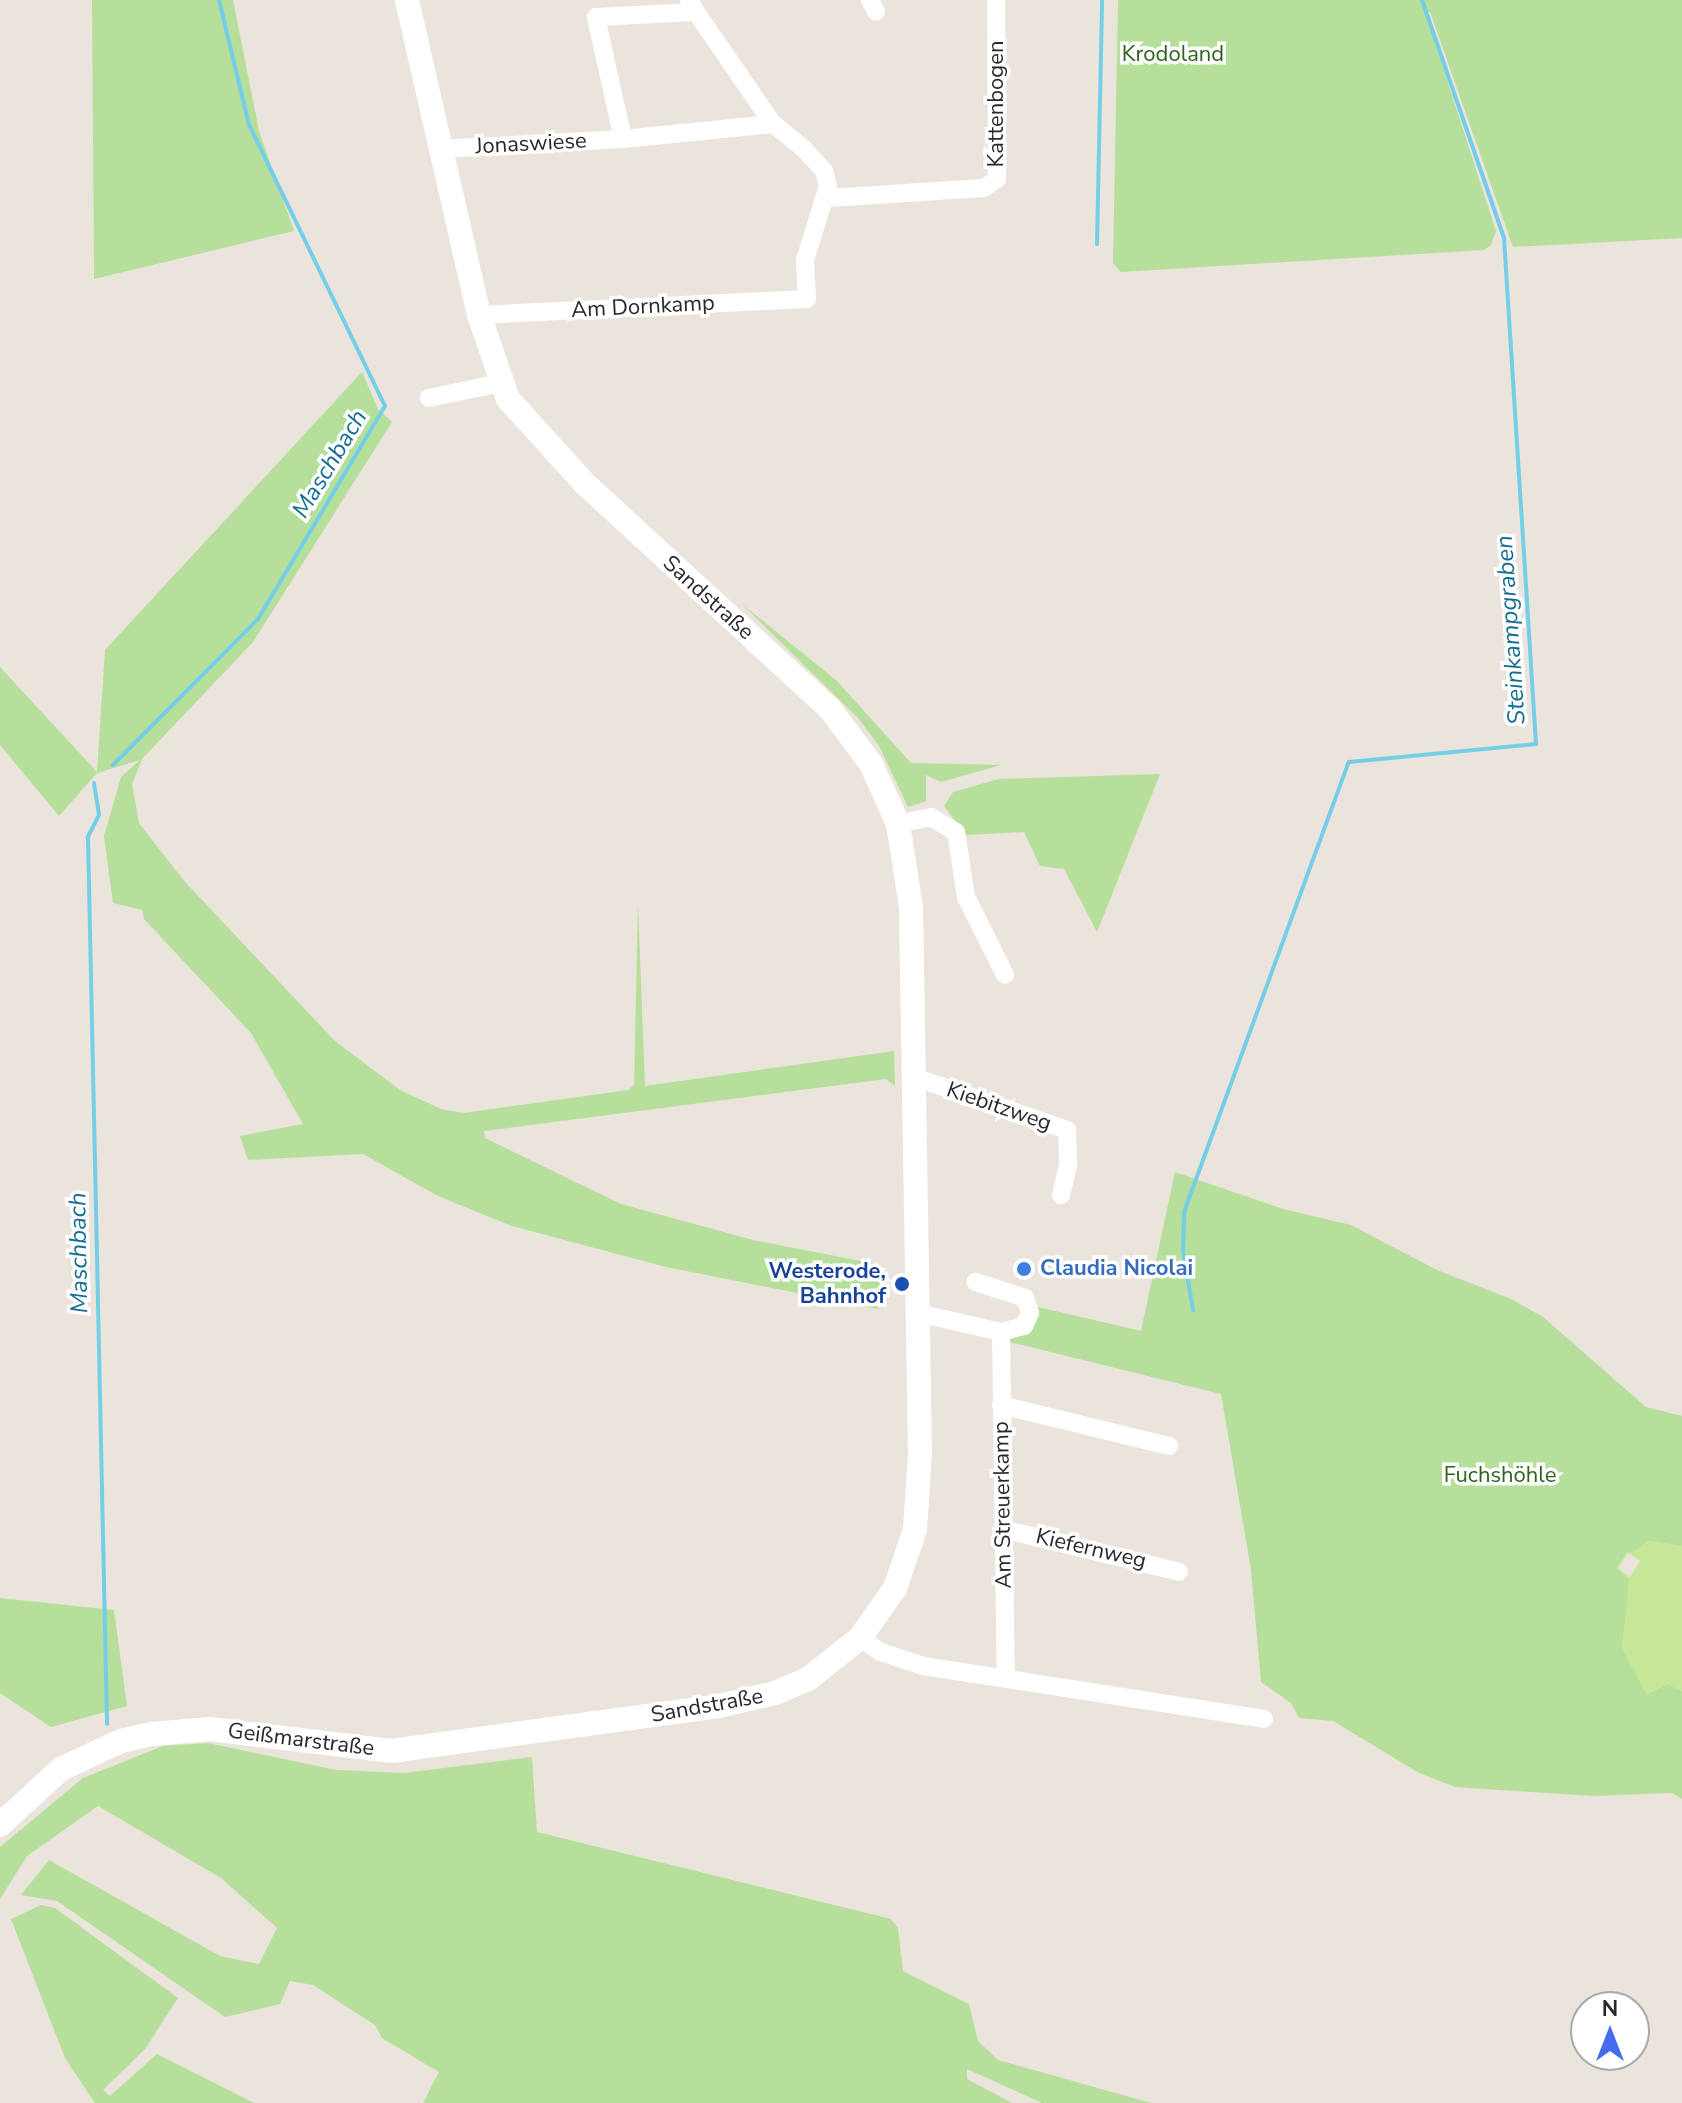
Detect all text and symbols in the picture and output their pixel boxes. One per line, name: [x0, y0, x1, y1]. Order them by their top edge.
street label: Kattenbogen: [984, 41, 1010, 167]
park label: Krodoland: [1122, 42, 1224, 68]
street label: Jonaswiese: [475, 128, 587, 160]
street label: Am Dornkamp: [571, 290, 715, 324]
water label: Maschbach: [287, 405, 373, 523]
water label: Steinkampgraben: [1490, 534, 1532, 726]
street label: Sandstraße: [657, 550, 759, 646]
street label: Kiebitzweg: [943, 1077, 1055, 1137]
water label: Maschbach: [64, 1192, 94, 1314]
place label: Claudia Nicolai: [1040, 1256, 1193, 1282]
place label: Westerode, Bahnhof: [768, 1258, 886, 1310]
marker: Claudia Nicolai: [1015, 1260, 1033, 1278]
marker: Westerode, Bahnhof: [893, 1275, 911, 1293]
street label: Am Streuerkamp: [988, 1421, 1018, 1589]
park label: Fuchshöhle: [1444, 1463, 1556, 1489]
street label: Kiefernweg: [1033, 1523, 1149, 1575]
street label: Sandstraße: [649, 1683, 765, 1729]
street label: Geißmarstraße: [226, 1718, 376, 1762]
north arrow: [1570, 1991, 1650, 2071]
text: N: [1602, 1994, 1618, 2024]

